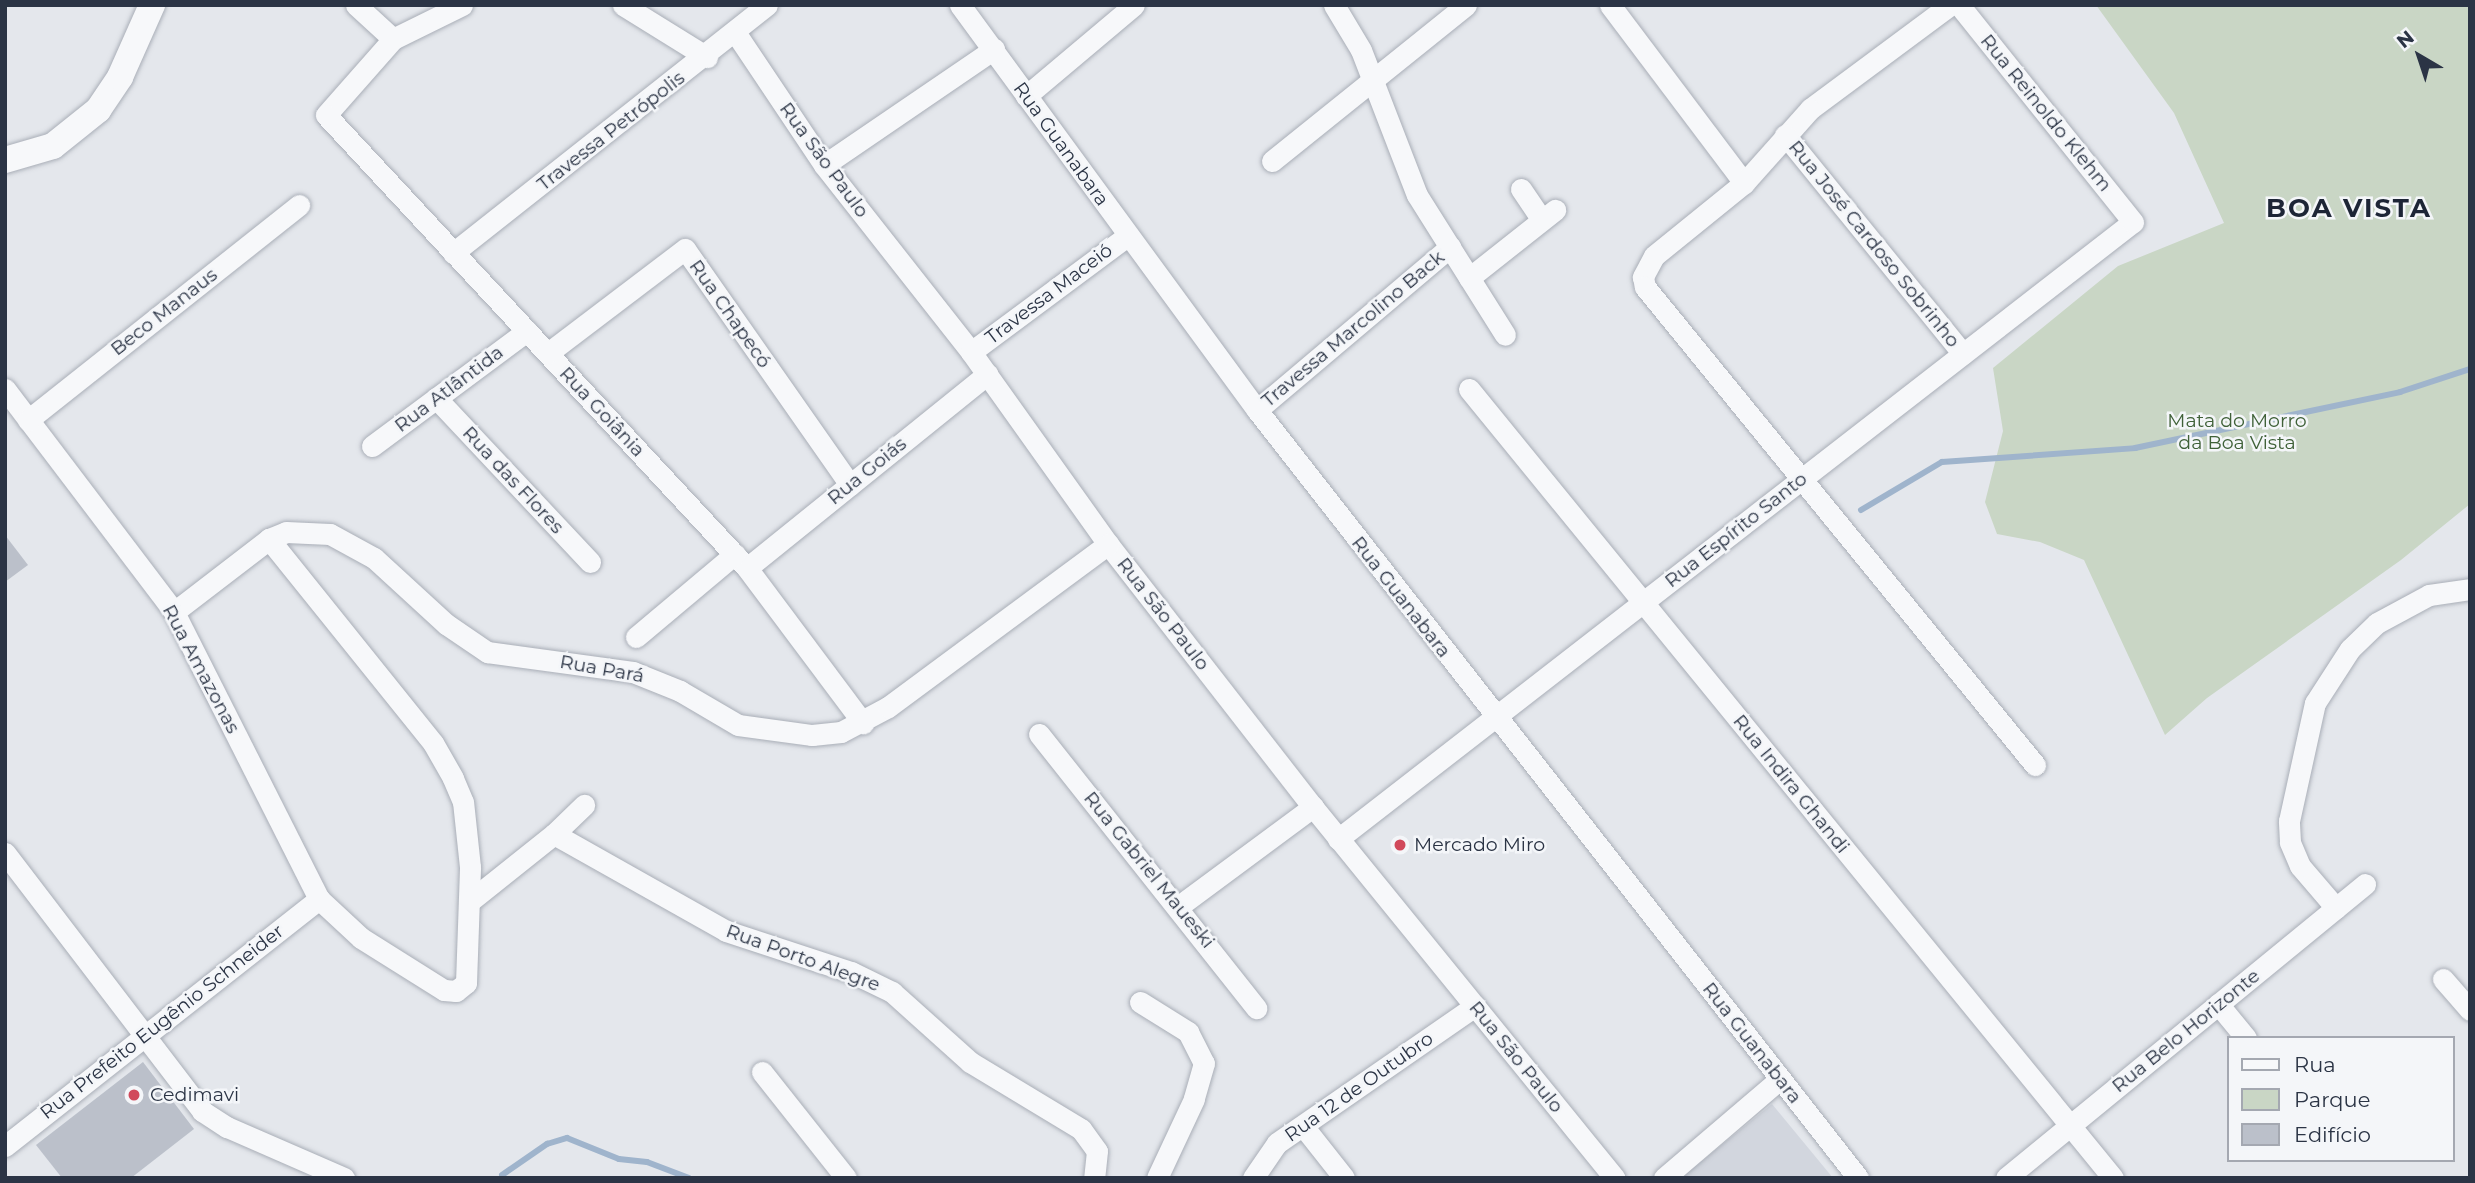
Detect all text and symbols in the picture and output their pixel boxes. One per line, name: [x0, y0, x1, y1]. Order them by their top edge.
north arrow: [2384, 21, 2454, 91]
text: N: [2392, 26, 2419, 53]
street label: Rua Reinoldo Klehm: [1976, 30, 2116, 196]
street label: Travessa Petrópolis: [533, 66, 689, 196]
street label: Rua Guanabara: [1008, 78, 1114, 210]
street label: Rua São Paulo: [775, 98, 873, 222]
street label: Rua José Cardoso Sobrinho: [1784, 136, 1964, 352]
district label: BOA VISTA: [2267, 193, 2431, 225]
street label: Travessa Maceió: [981, 239, 1117, 349]
street label: Travessa Marcolino Back: [1257, 246, 1449, 412]
street label: Rua Chapecó: [684, 255, 776, 373]
street label: Beco Manaus: [106, 263, 222, 361]
street label: Rua Atlântida: [390, 341, 508, 437]
street label: Rua Goiânia: [555, 362, 649, 462]
park label: Mata do Morro da Boa Vista: [2167, 410, 2307, 454]
street label: Rua das Flores: [458, 422, 568, 538]
street label: Rua Goiás: [823, 432, 911, 510]
street label: Rua Espírito Santo: [1660, 467, 1812, 593]
street label: Rua Guanabara: [1347, 532, 1455, 662]
street label: Rua São Paulo: [1112, 553, 1214, 675]
street label: Rua Amazonas: [157, 601, 245, 737]
street label: Rua Pará: [558, 650, 646, 688]
street label: Rua Indira Ghandi: [1728, 710, 1854, 858]
street label: Rua Gabriel Maueski: [1079, 787, 1219, 953]
place label: Mercado Miro: [1414, 834, 1545, 856]
marker: Mercado Miro: [1392, 837, 1408, 853]
street label: Rua Prefeito Eugênio Schneider: [36, 920, 288, 1124]
street label: Rua Porto Alegre: [723, 920, 883, 996]
street label: Rua Belo Horizonte: [2107, 964, 2265, 1098]
street label: Rua Guanabara: [1698, 978, 1806, 1108]
street label: Rua São Paulo: [1464, 997, 1568, 1117]
street label: Rua 12 de Outubro: [1280, 1027, 1438, 1147]
legend: [2226, 1036, 2454, 1162]
text: Rua: [2294, 1052, 2336, 1077]
place label: Cedimavi: [150, 1084, 239, 1106]
marker: Cedimavi: [124, 1085, 144, 1105]
text: Parque: [2294, 1087, 2370, 1112]
text: Edifício: [2294, 1122, 2371, 1147]

